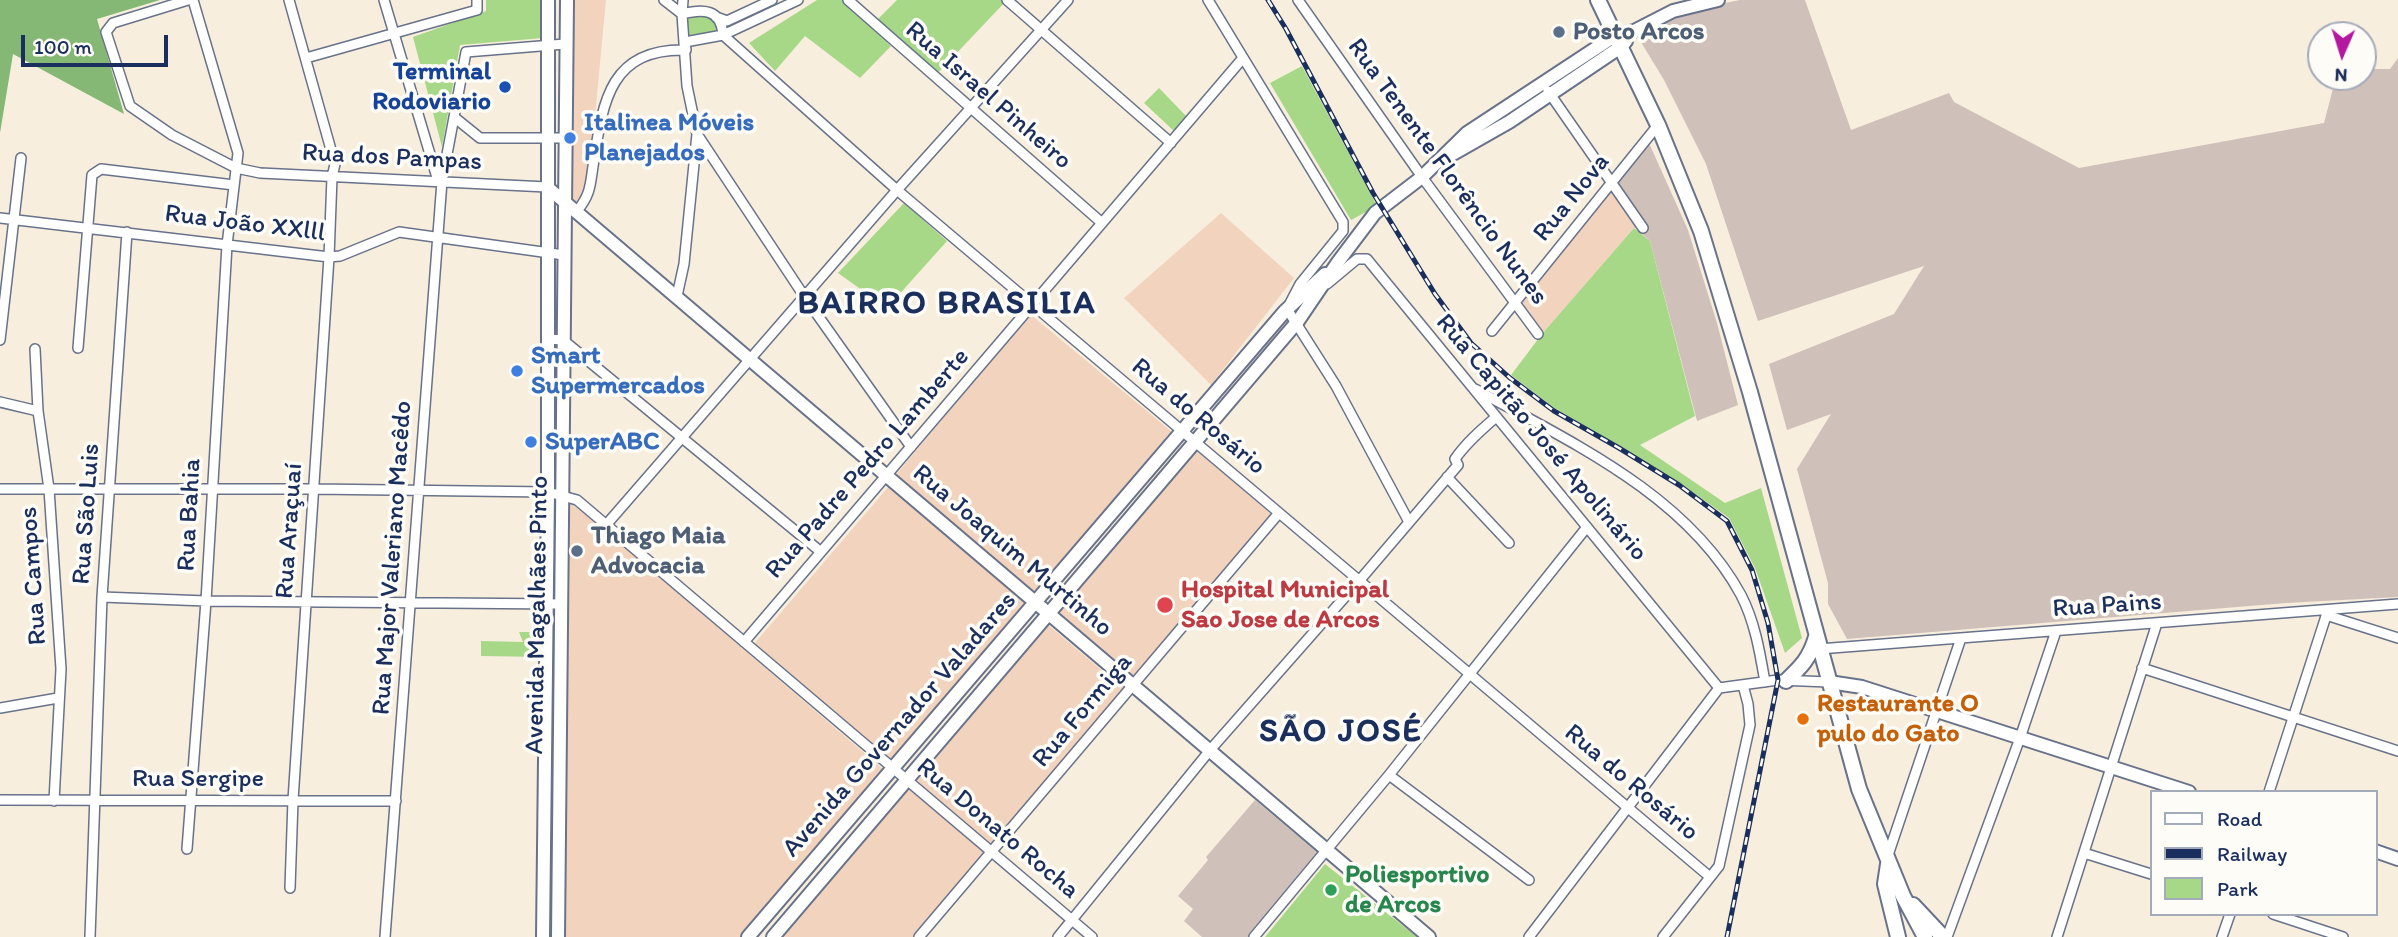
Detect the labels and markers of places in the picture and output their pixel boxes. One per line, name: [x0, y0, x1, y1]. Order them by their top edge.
place label: Posto Arcos: [1573, 16, 1705, 48]
marker: Posto Arcos: [1551, 24, 1567, 40]
place label: Terminal Rodoviario: [372, 56, 491, 118]
marker: Terminal Rodoviario: [497, 79, 513, 95]
place label: Italinea Móveis Planejados: [584, 107, 754, 168]
marker: Italinea Móveis Planejados: [562, 130, 578, 146]
place label: Smart Supermercados: [531, 340, 705, 402]
marker: Smart Supermercados: [509, 363, 525, 379]
place label: SuperABC: [545, 426, 660, 458]
marker: SuperABC: [523, 434, 539, 450]
place label: Thiago Maia Advocacia: [591, 520, 725, 582]
marker: Thiago Maia Advocacia: [569, 543, 585, 559]
place label: Hospital Municipal Sao Jose de Arcos: [1181, 574, 1389, 636]
marker: Hospital Municipal Sao Jose de Arcos: [1155, 595, 1175, 615]
place label: Restaurante O pulo do Gato: [1817, 688, 1979, 750]
marker: Restaurante O pulo do Gato: [1795, 711, 1811, 727]
place label: Poliesportivo de Arcos: [1345, 859, 1490, 920]
marker: Poliesportivo de Arcos: [1323, 882, 1339, 898]

